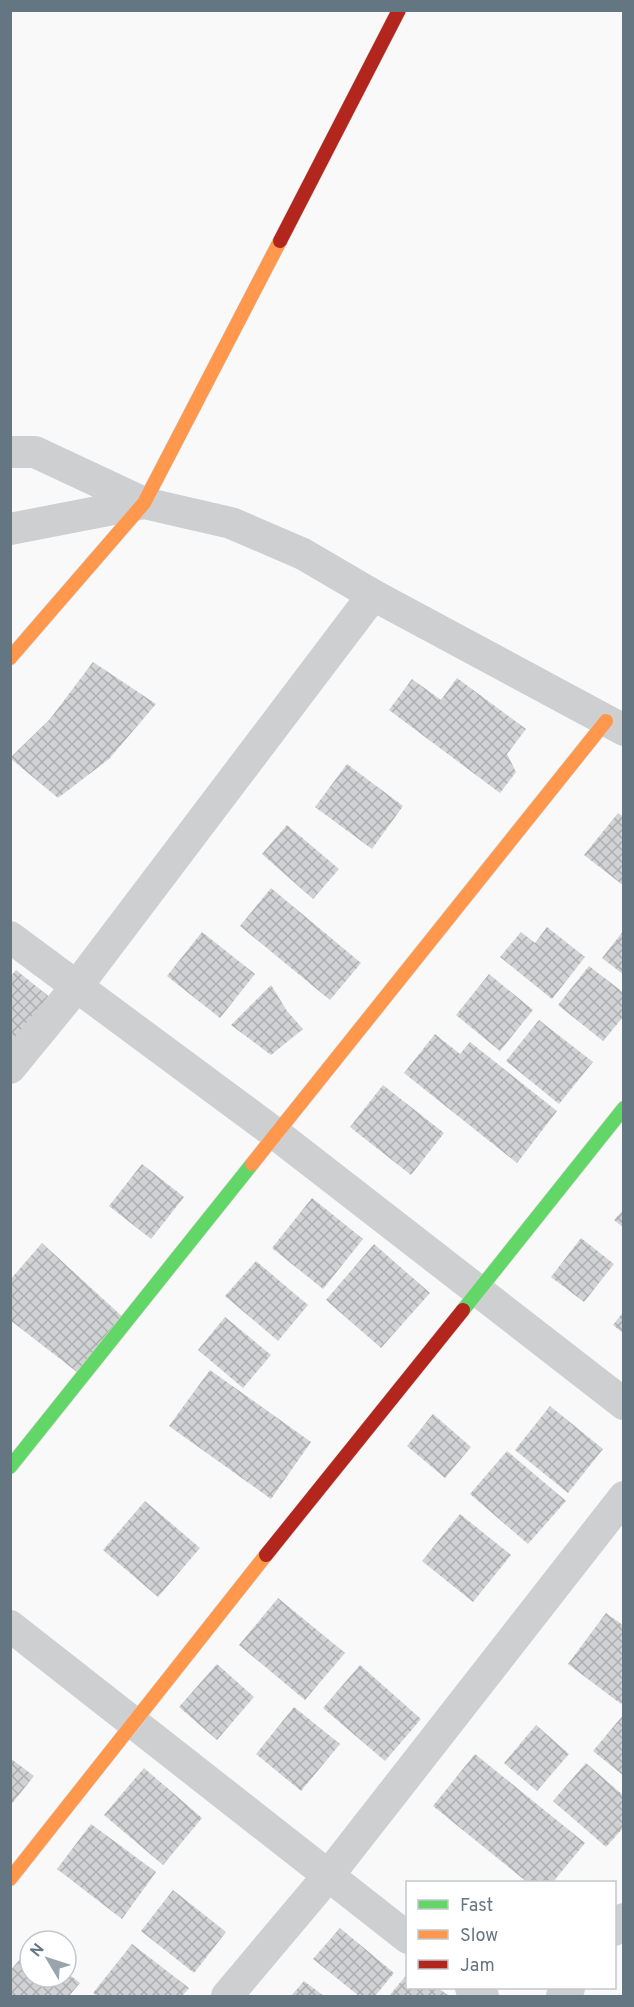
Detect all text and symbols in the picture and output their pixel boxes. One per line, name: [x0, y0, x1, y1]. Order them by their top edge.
legend: [406, 1881, 616, 1989]
text: Fast: [460, 1895, 493, 1918]
text: Slow: [460, 1925, 498, 1948]
north arrow: [18, 1929, 78, 1989]
text: N: [27, 1940, 49, 1962]
text: Jam: [460, 1955, 495, 1978]

